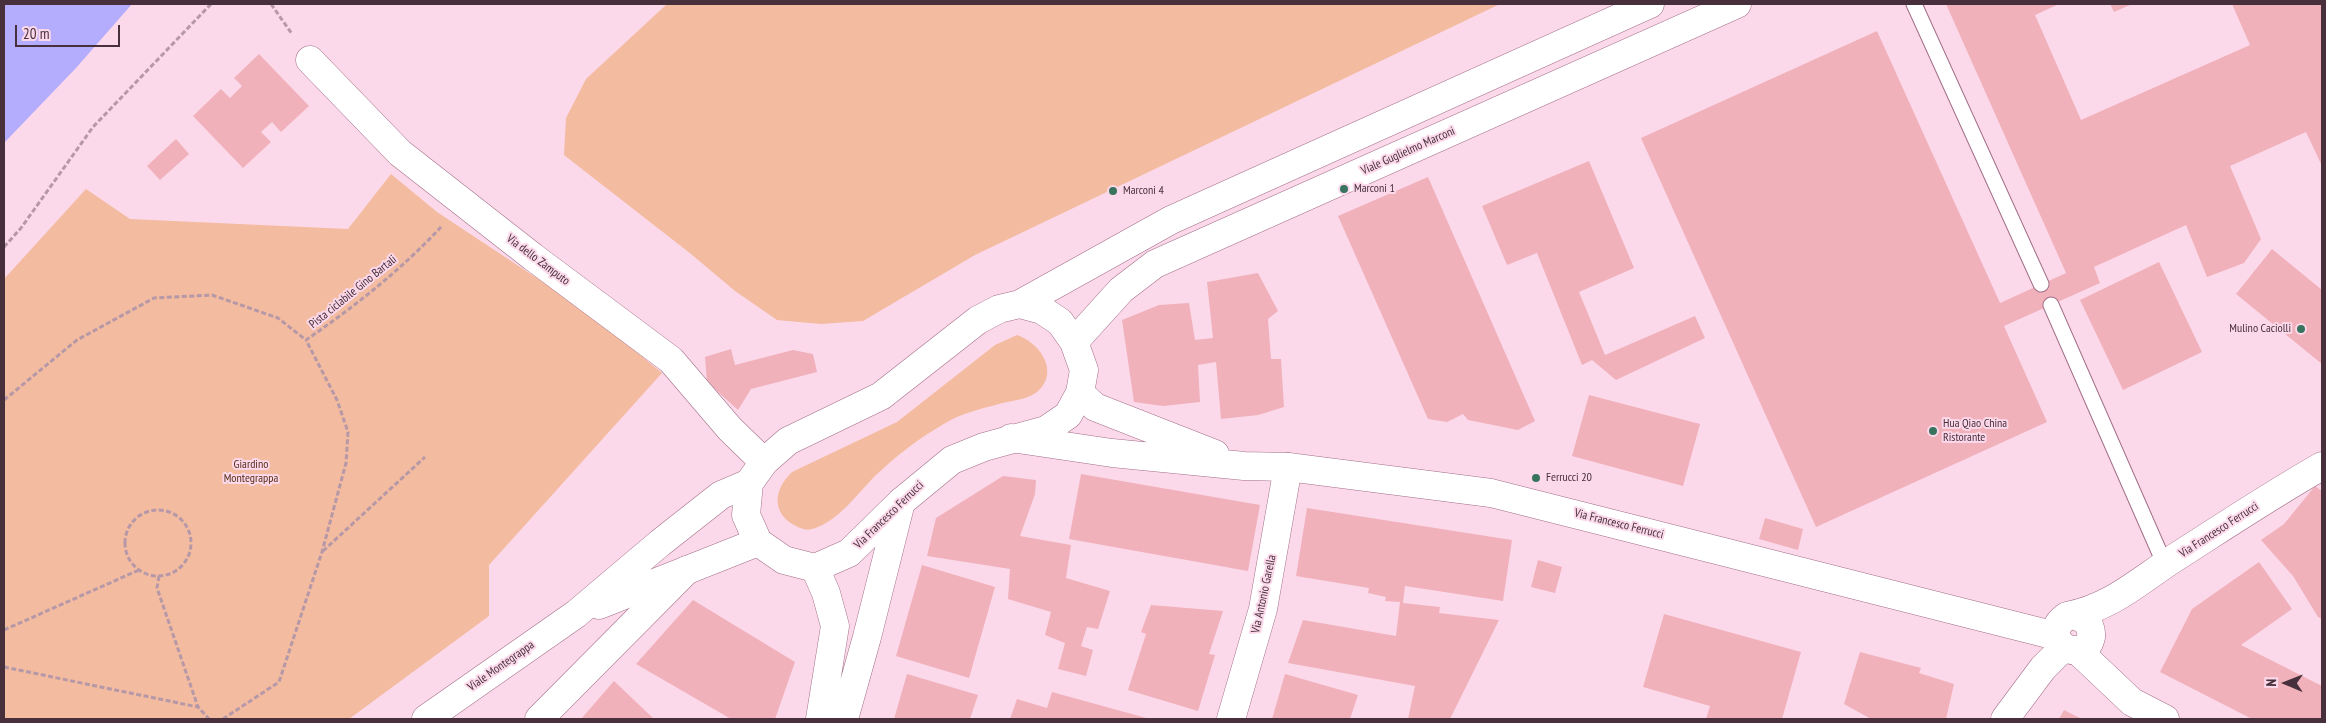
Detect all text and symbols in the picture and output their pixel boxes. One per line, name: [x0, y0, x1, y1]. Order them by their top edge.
scale bar: [18, 15, 122, 47]
text: 20 m: [23, 24, 49, 43]
street label: Viale Guglielmo Marconi: [1359, 124, 1457, 178]
place label: Marconi 1: [1354, 182, 1395, 196]
marker: Marconi 1: [1338, 183, 1350, 195]
place label: Marconi 4: [1123, 184, 1164, 198]
marker: Marconi 4: [1107, 185, 1119, 197]
street label: Via dello Zamputo: [504, 232, 572, 288]
street label: Pista ciclabile Gino Bartali: [306, 252, 400, 332]
place label: Mulino Caciolli: [2229, 322, 2291, 336]
marker: Mulino Caciolli: [2295, 323, 2307, 335]
place label: Hua Qiao China Ristorante: [1943, 417, 2007, 445]
marker: Hua Qiao China Ristorante: [1927, 425, 1939, 437]
park label: Giardino Montegrappa: [224, 458, 278, 486]
place label: Ferrucci 20: [1546, 471, 1592, 485]
marker: Ferrucci 20: [1530, 472, 1542, 484]
street label: Via Francesco Ferrucci: [851, 478, 927, 552]
street label: Via Francesco Ferrucci: [2177, 499, 2261, 561]
street label: Via Francesco Ferrucci: [1573, 506, 1665, 542]
street label: Via Antonio Garella: [1249, 553, 1279, 635]
street label: Viale Montegrappa: [465, 638, 537, 694]
north arrow: [2261, 658, 2311, 708]
text: N: [2262, 679, 2280, 687]

